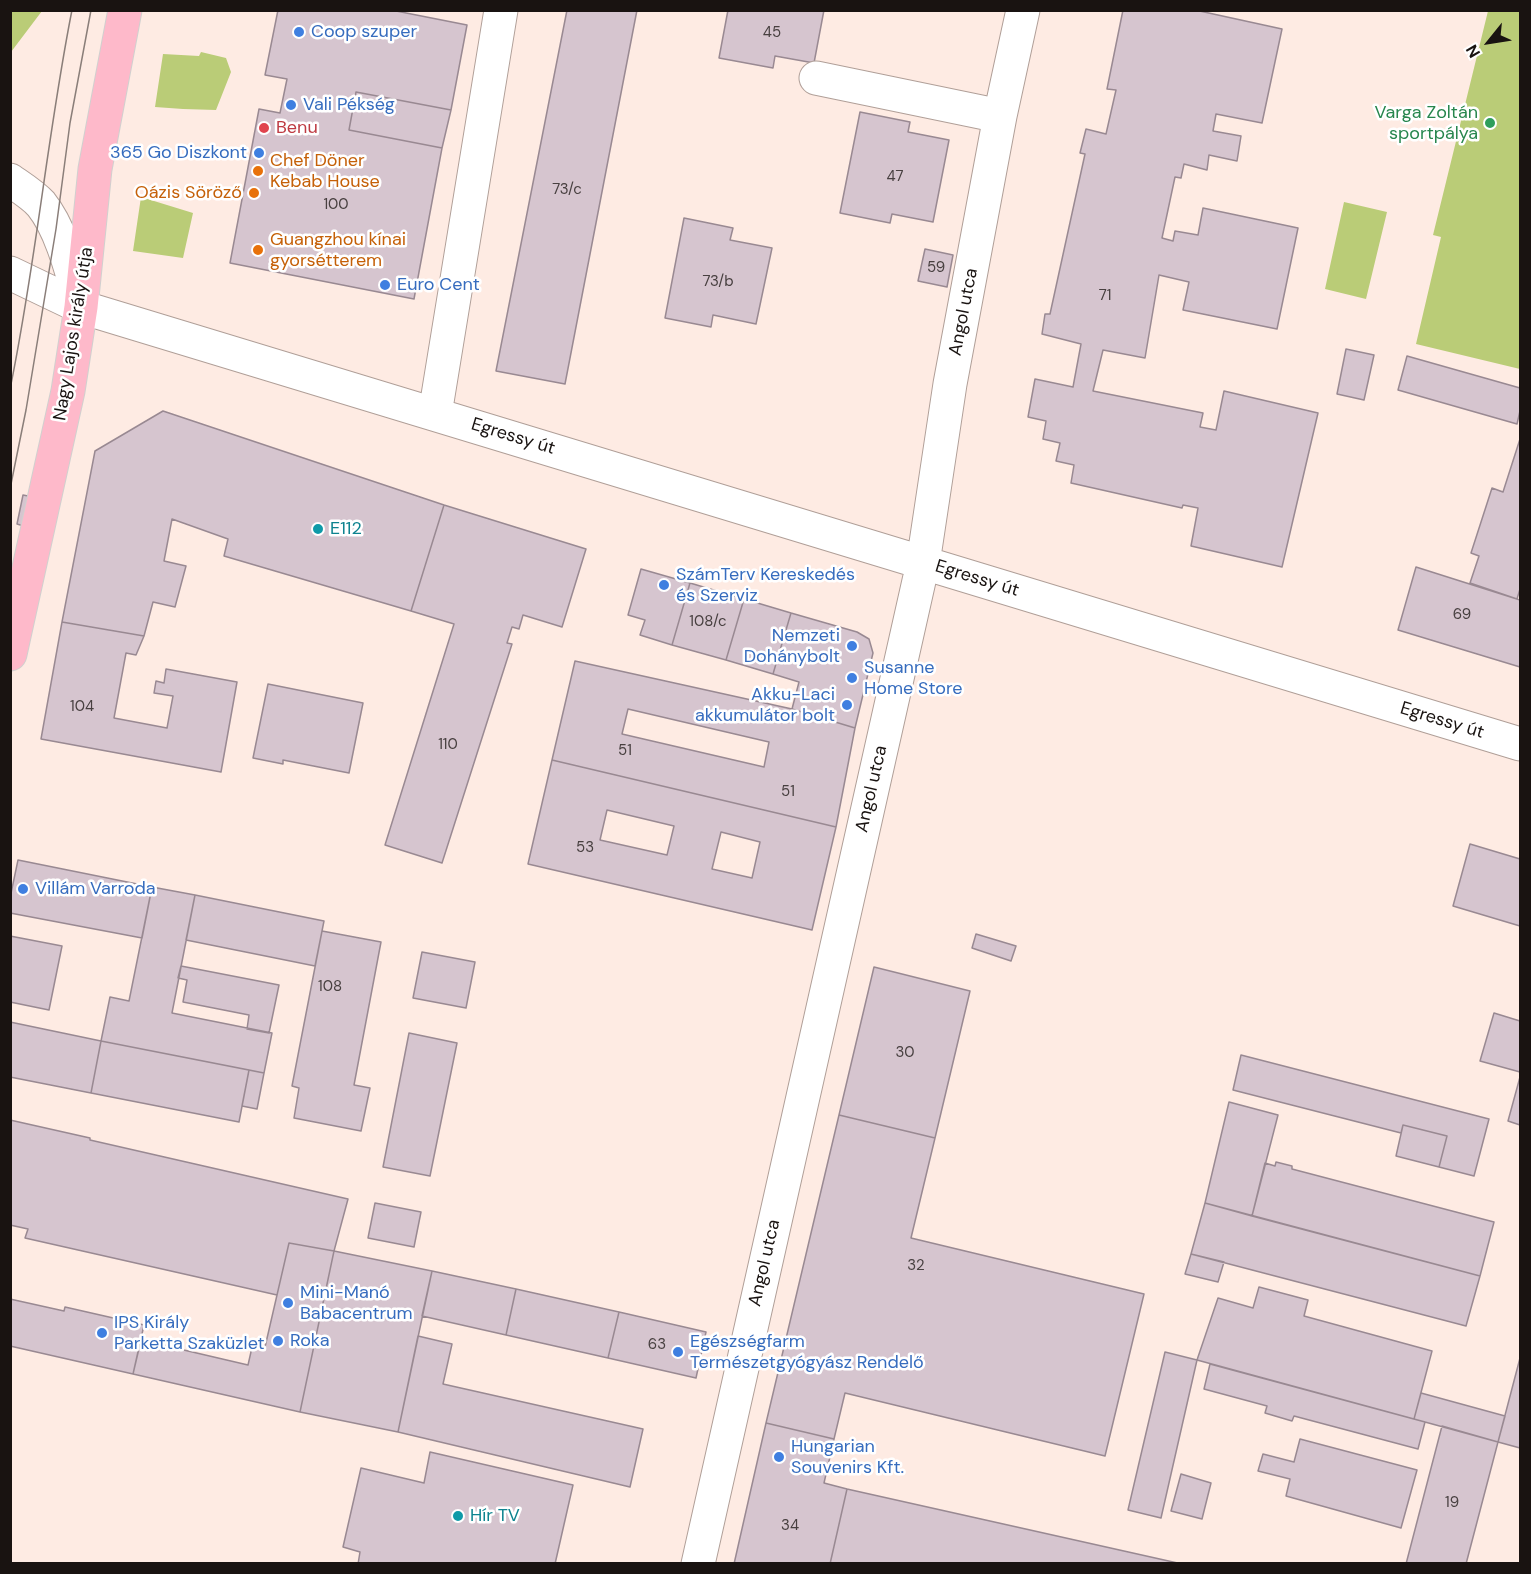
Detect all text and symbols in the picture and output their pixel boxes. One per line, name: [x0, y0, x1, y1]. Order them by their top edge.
north arrow: [1459, 12, 1519, 72]
place label: Coop szuper: [311, 21, 417, 43]
house number: 45: [763, 24, 781, 42]
marker: Coop szuper: [292, 25, 306, 39]
text: N: [1461, 41, 1485, 62]
place label: Vali Pékség: [303, 94, 395, 116]
marker: Vali Pékség: [284, 98, 298, 112]
place label: Varga Zoltán sportpálya: [1375, 102, 1478, 144]
marker: Varga Zoltán sportpálya: [1483, 116, 1497, 130]
place label: Benu: [276, 117, 318, 139]
marker: Benu: [257, 121, 271, 135]
place label: 365 Go Diszkont: [110, 142, 247, 164]
marker: 365 Go Diszkont: [252, 146, 266, 160]
place label: Chef Döner Kebab House: [270, 150, 380, 192]
marker: Chef Döner Kebab House: [251, 164, 265, 178]
house number: 47: [886, 168, 904, 186]
house number: 73/c: [552, 181, 582, 199]
place label: Oázis Söröző: [135, 182, 242, 204]
marker: Oázis Söröző: [247, 186, 261, 200]
house number: 100: [323, 196, 349, 214]
place label: Guangzhou kínai gyorsétterem: [270, 229, 406, 272]
marker: Guangzhou kínai gyorsétterem: [251, 243, 265, 257]
street label: Nagy Lajos király útja: [50, 246, 98, 422]
house number: 59: [927, 259, 945, 277]
street label: Angol utca: [945, 266, 983, 358]
house number: 73/b: [702, 273, 734, 291]
place label: Euro Cent: [397, 274, 480, 296]
marker: Euro Cent: [378, 278, 392, 292]
house number: 71: [1099, 287, 1111, 305]
street label: Egressy út: [468, 414, 558, 460]
place label: E112: [330, 518, 362, 540]
marker: E112: [311, 522, 325, 536]
street label: Egressy út: [932, 556, 1022, 602]
place label: SzámTerv Kereskedés és Szerviz: [676, 564, 855, 606]
marker: SzámTerv Kereskedés és Szerviz: [657, 578, 671, 592]
house number: 69: [1453, 606, 1471, 624]
house number: 108/c: [689, 613, 727, 631]
place label: Nemzeti Dohánybolt: [744, 625, 840, 668]
marker: Nemzeti Dohánybolt: [845, 639, 859, 653]
place label: Susanne Home Store: [864, 657, 962, 700]
marker: Susanne Home Store: [845, 671, 859, 685]
place label: Akku-Laci akkumulátor bolt: [695, 684, 835, 726]
house number: 104: [70, 698, 94, 716]
marker: Akku-Laci akkumulátor bolt: [840, 698, 854, 712]
street label: Egressy út: [1397, 698, 1487, 744]
house number: 110: [438, 736, 458, 754]
house number: 51: [618, 742, 632, 760]
street label: Angol utca: [852, 743, 892, 835]
house number: 51: [781, 783, 795, 801]
house number: 53: [576, 839, 594, 857]
place label: Villám Varroda: [35, 878, 156, 900]
marker: Villám Varroda: [16, 882, 30, 896]
house number: 108: [318, 978, 342, 996]
house number: 30: [895, 1044, 915, 1062]
street label: Angol utca: [745, 1217, 785, 1309]
house number: 32: [907, 1257, 925, 1275]
place label: Mini-Manó Babacentrum: [300, 1282, 413, 1324]
marker: Mini-Manó Babacentrum: [281, 1296, 295, 1310]
place label: IPS Király Parketta Szaküzlet: [114, 1312, 265, 1354]
marker: IPS Király Parketta Szaküzlet: [95, 1326, 109, 1340]
place label: Roka: [290, 1330, 330, 1352]
place label: Egészségfarm Természetgyógyász Rendelő: [690, 1331, 924, 1374]
marker: Roka: [271, 1334, 285, 1348]
house number: 63: [648, 1336, 666, 1354]
marker: Egészségfarm Természetgyógyász Rendelő: [671, 1345, 685, 1359]
place label: Hungarian Souvenirs Kft.: [791, 1436, 904, 1478]
marker: Hungarian Souvenirs Kft.: [772, 1450, 786, 1464]
house number: 19: [1445, 1494, 1459, 1512]
place label: Hír TV: [470, 1505, 520, 1527]
marker: Hír TV: [451, 1509, 465, 1523]
house number: 34: [781, 1517, 799, 1535]

